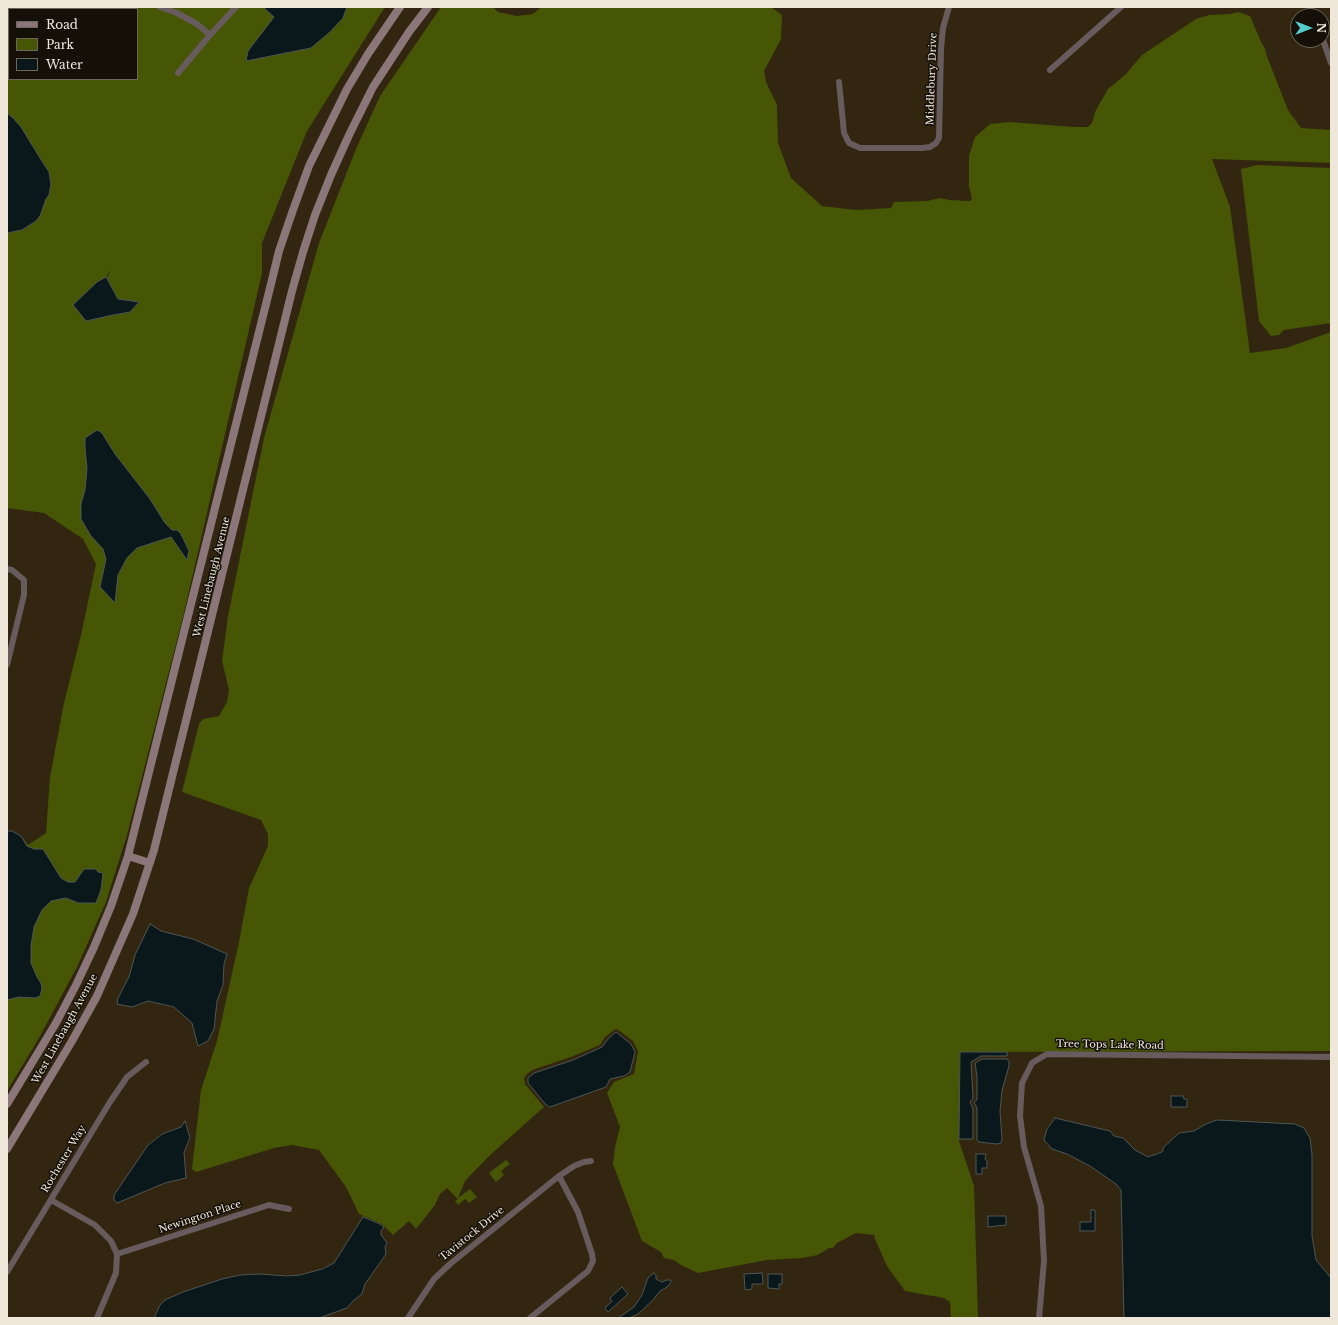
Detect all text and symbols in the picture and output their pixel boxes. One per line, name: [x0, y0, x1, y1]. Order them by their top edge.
legend: [8, 8, 138, 80]
north arrow: [1290, 8, 1330, 48]
text: Road: [46, 17, 78, 32]
text: N: [1314, 23, 1328, 33]
street label: Middlebury Drive: [924, 32, 940, 126]
text: Park: [46, 37, 74, 52]
text: Water: [46, 57, 83, 72]
street label: West Linebaugh Avenue: [191, 515, 233, 639]
street label: West Linebaugh Avenue: [30, 972, 100, 1086]
street label: Tree Tops Lake Road: [1056, 1038, 1164, 1052]
street label: Rochester Way: [39, 1123, 89, 1195]
street label: Newington Place: [157, 1198, 243, 1236]
street label: Tavistock Drive: [437, 1204, 507, 1264]

